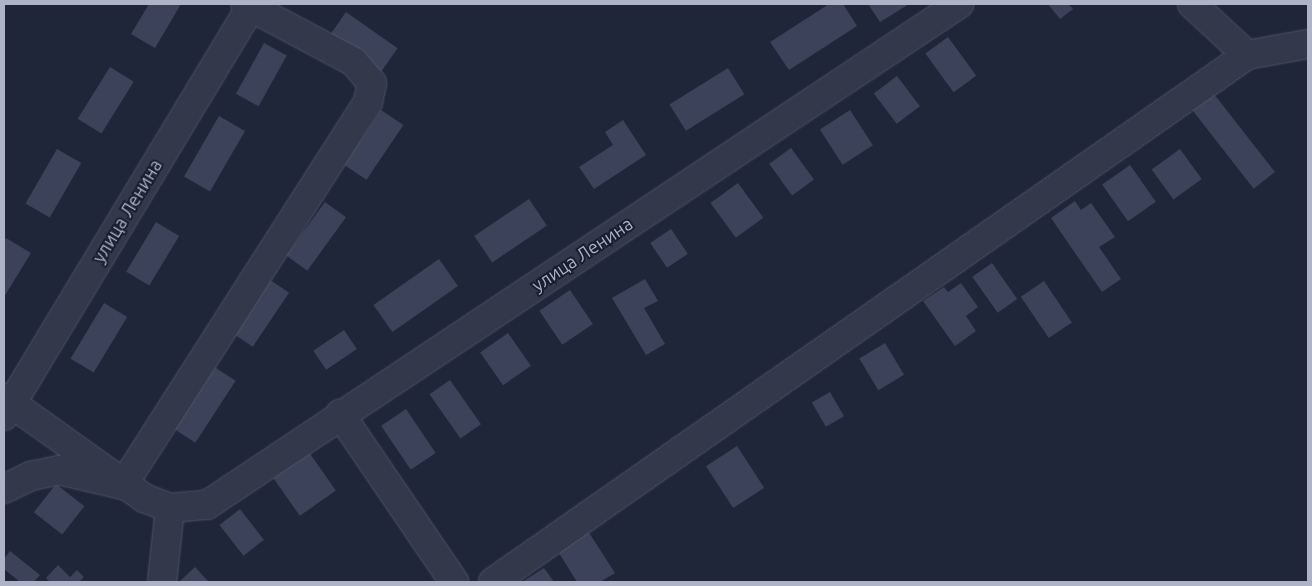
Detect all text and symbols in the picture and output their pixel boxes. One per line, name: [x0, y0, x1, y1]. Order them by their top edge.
street label: улица Ленина: [88, 155, 166, 267]
street label: улица Ленина: [528, 212, 636, 296]

